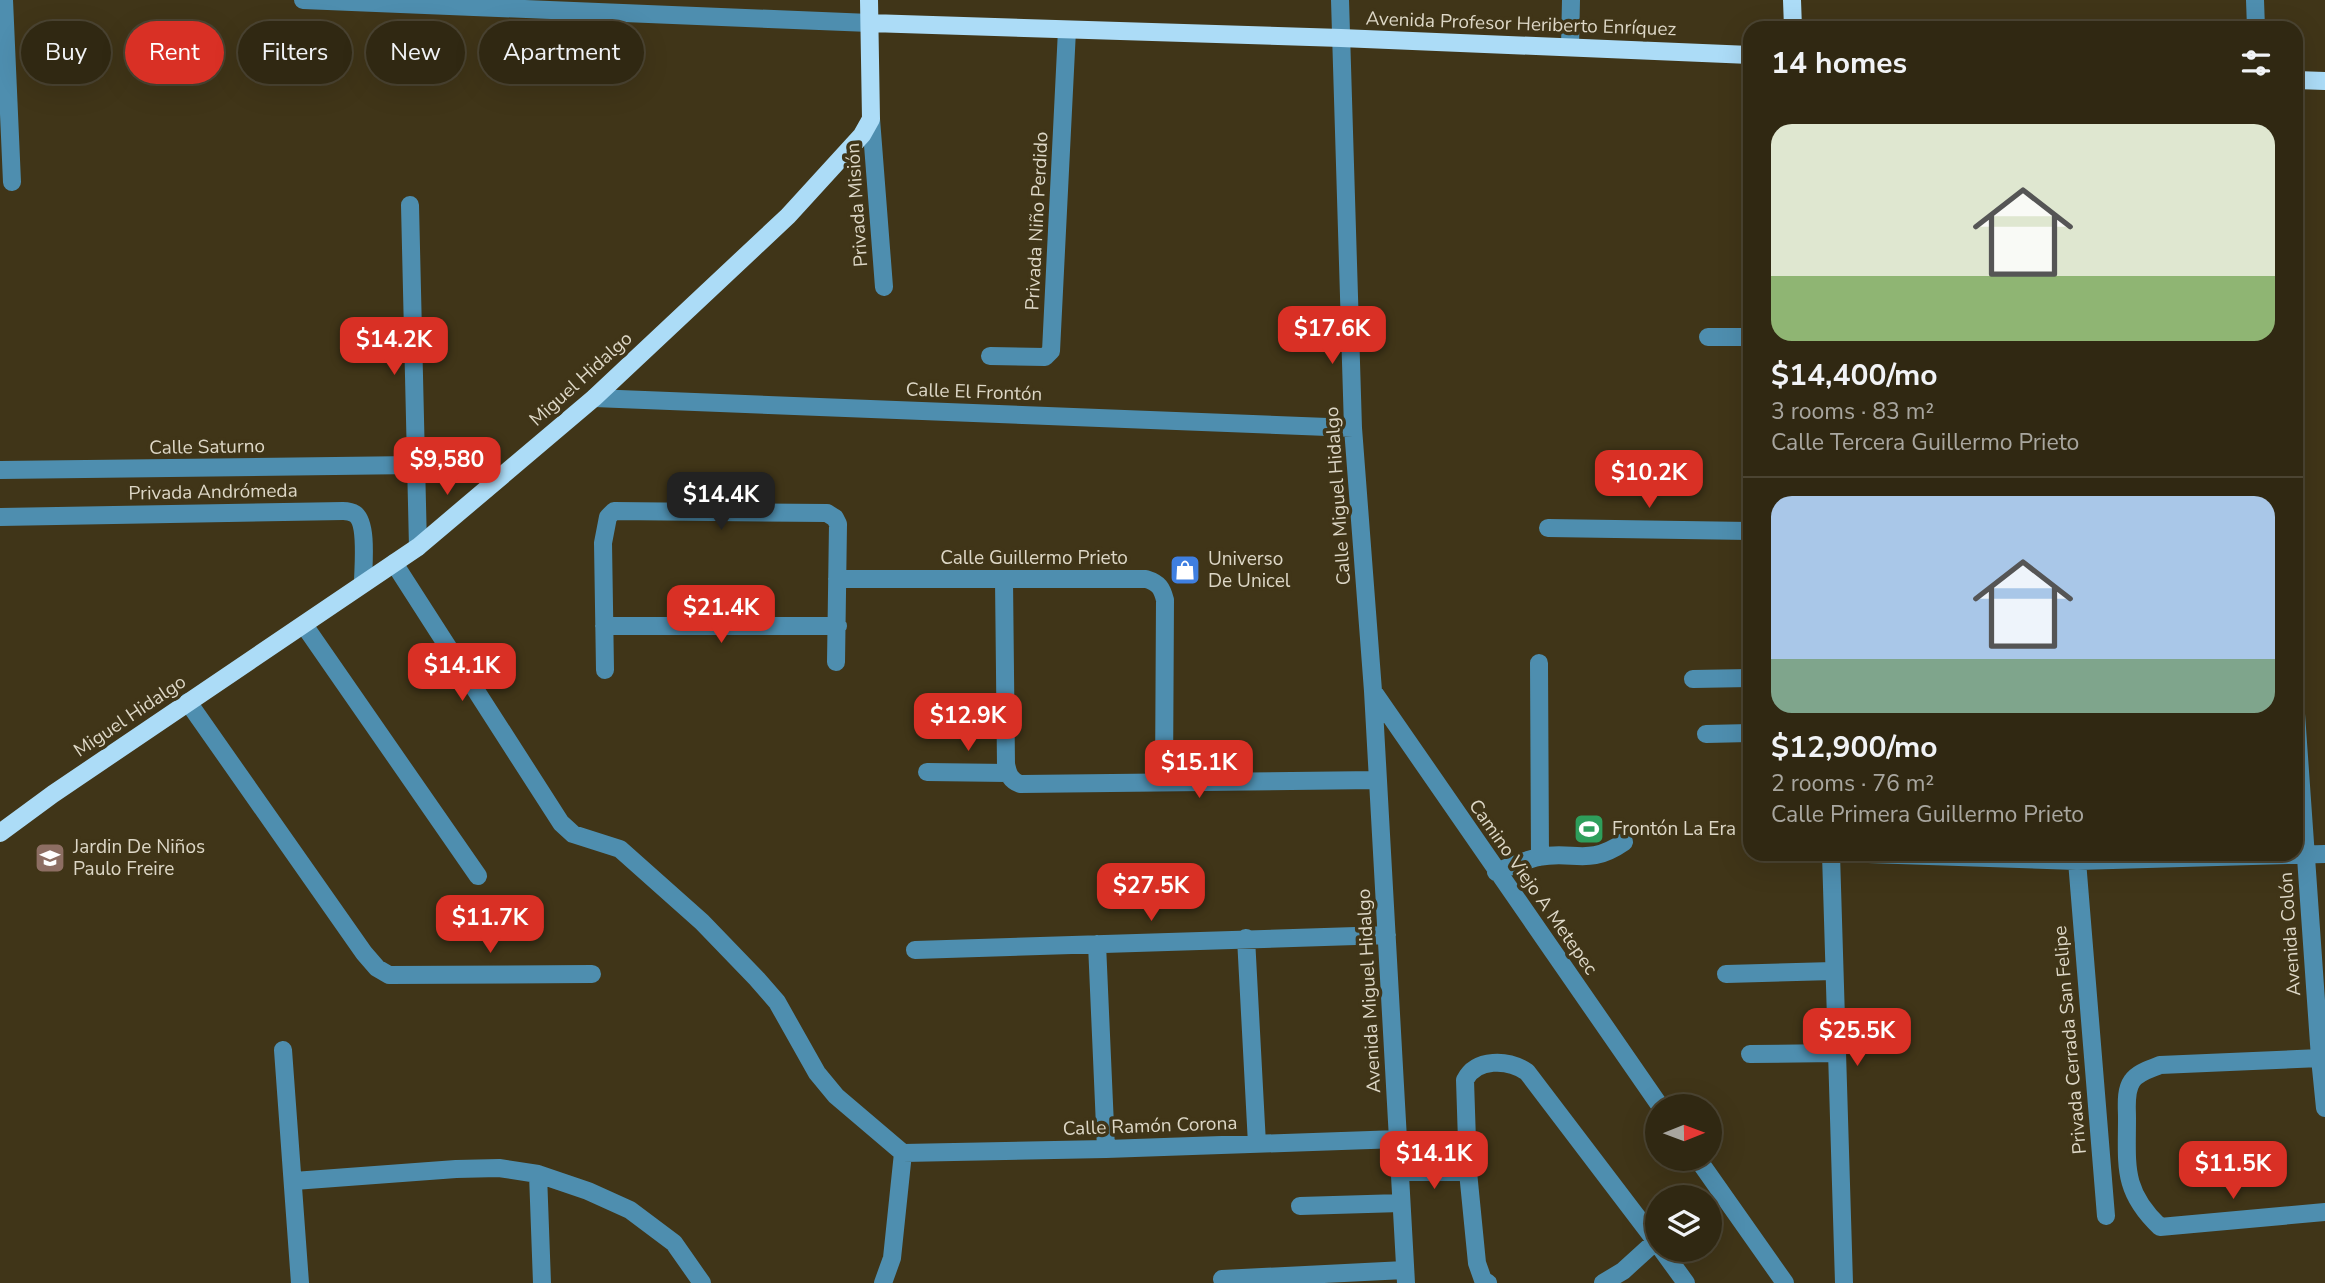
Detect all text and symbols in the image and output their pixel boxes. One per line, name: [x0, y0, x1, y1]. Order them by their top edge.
street label: Avenida Profesor Heriberto Enríquez: [1365, 6, 1677, 42]
chip: Buy: [21, 21, 111, 84]
chip: Rent: [125, 21, 224, 84]
chip: Filters: [238, 21, 352, 84]
chip: New: [366, 21, 465, 84]
chip: Apartment: [479, 21, 644, 84]
text: 14 homes: [1771, 43, 1907, 84]
icon: filters: [2237, 44, 2275, 82]
street label: Privada Niño Perdido: [1019, 131, 1055, 311]
street label: Privada Misión: [840, 142, 874, 268]
icon: home: [1960, 169, 2086, 295]
pin: $17.6K: [1275, 306, 1389, 366]
text: $17.6K: [1294, 313, 1370, 344]
pin: $14.2K: [337, 318, 451, 377]
text: $14.2K: [356, 324, 432, 355]
street label: Miguel Hidalgo: [524, 326, 638, 432]
text: $14,400/mo: [1771, 355, 1938, 396]
street label: Calle El Frontón: [905, 377, 1043, 407]
text: 3 rooms · 83 m²: [1771, 396, 1934, 427]
street label: Calle Miguel Hidalgo: [1319, 406, 1357, 586]
text: Calle Tercera Guillermo Prieto: [1771, 427, 2079, 458]
street label: Calle Saturno: [149, 433, 265, 461]
pin: $9,580: [390, 438, 504, 497]
text: $9,580: [410, 444, 484, 475]
pin: $10.2K: [1592, 450, 1706, 510]
text: $10.2K: [1611, 457, 1687, 488]
pin: $14.4K: [664, 472, 778, 532]
street label: Privada Andrómeda: [128, 478, 298, 506]
text: $14.4K: [683, 479, 759, 510]
icon: home: [1960, 541, 2086, 667]
street label: Calle Guillermo Prieto: [940, 545, 1128, 571]
place label: Universo De Unicel: [1208, 546, 1291, 594]
shop icon: Universo De Unicel: [1168, 553, 1202, 587]
pin: $21.4K: [664, 586, 778, 645]
text: $21.4K: [683, 592, 759, 623]
pin: $14.1K: [405, 644, 519, 703]
text: $14.1K: [424, 650, 500, 681]
street label: Miguel Hidalgo: [69, 669, 191, 763]
pin: $12.9K: [911, 694, 1025, 753]
text: $12.9K: [930, 700, 1006, 731]
text: $12,900/mo: [1771, 727, 1938, 768]
pin: $15.1K: [1142, 740, 1256, 800]
text: $15.1K: [1161, 747, 1237, 778]
text: 2 rooms · 76 m²: [1771, 768, 1934, 799]
street label: Camino Viejo A Metepec: [1462, 794, 1604, 980]
text: Calle Primera Guillermo Prieto: [1771, 799, 2084, 830]
sports icon: Frontón La Era: [1572, 812, 1606, 846]
place label: Frontón La Era: [1612, 816, 1736, 842]
place label: Jardin De Niños Paulo Freire: [72, 834, 205, 882]
school or university icon: Jardin De Niños Paulo Freire: [33, 841, 67, 875]
pin: $27.5K: [1094, 864, 1208, 923]
text: $27.5K: [1113, 870, 1189, 901]
street label: Avenida Colón: [2273, 871, 2307, 997]
street label: Avenida Miguel Hidalgo: [1351, 888, 1387, 1094]
pin: $11.7K: [433, 895, 547, 955]
text: $11.7K: [452, 902, 528, 933]
street label: Privada Cerrada San Felipe: [2047, 925, 2093, 1155]
pin: $25.5K: [1800, 1009, 1914, 1068]
text: $25.5K: [1819, 1015, 1895, 1046]
north arrow: [1645, 1094, 1722, 1171]
map controls: [1645, 1094, 1722, 1262]
street label: Calle Ramón Corona: [1062, 1110, 1238, 1142]
pin: $14.1K: [1377, 1132, 1491, 1191]
text: $14.1K: [1396, 1138, 1472, 1169]
pin: $11.5K: [2176, 1142, 2290, 1201]
text: $11.5K: [2195, 1148, 2271, 1179]
button: layers: [1645, 1185, 1722, 1262]

